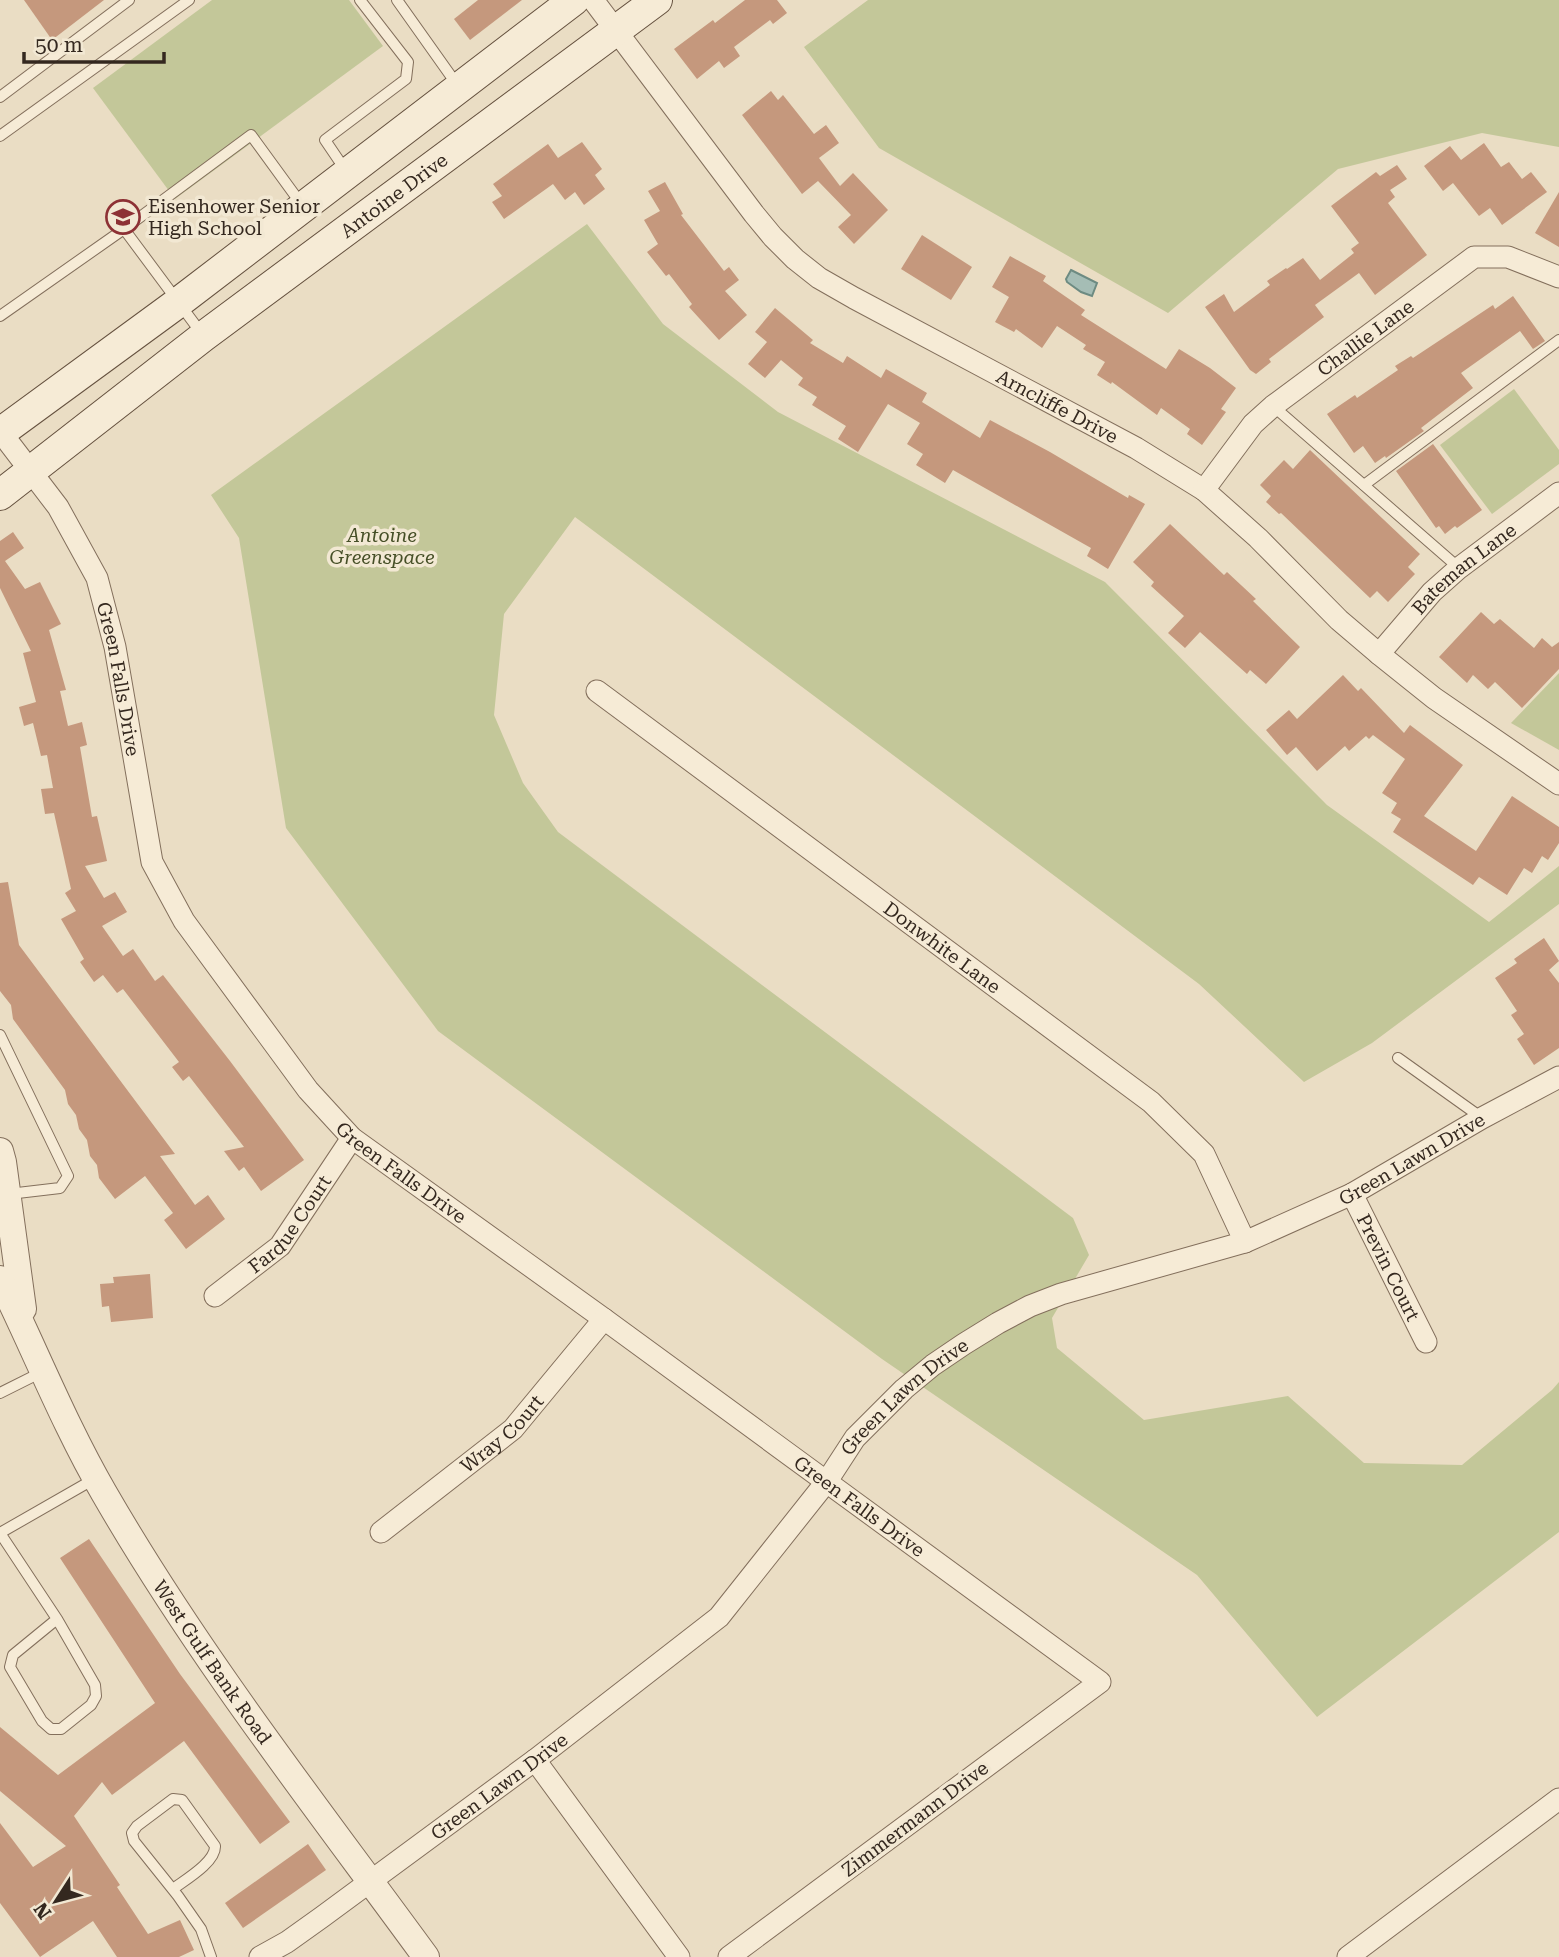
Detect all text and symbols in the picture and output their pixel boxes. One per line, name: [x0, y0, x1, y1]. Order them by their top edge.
scale bar: [24, 21, 164, 65]
text: 50 m: [35, 33, 83, 57]
street label: Antoine Drive: [336, 148, 452, 242]
place label: Eisenhower Senior High School: [148, 195, 320, 240]
school or university icon: Eisenhower Senior High School: [104, 198, 142, 236]
street label: Challie Lane: [1313, 294, 1418, 381]
street label: Arncliffe Drive: [993, 364, 1122, 448]
street label: Bateman Lane: [1407, 518, 1520, 619]
park label: Antoine Greenspace: [329, 524, 435, 569]
street label: Green Falls Drive: [92, 599, 145, 758]
street label: Donwhite Lane: [879, 896, 1005, 998]
street label: Green Lawn Drive: [1335, 1108, 1489, 1210]
street label: Green Falls Drive: [331, 1117, 471, 1228]
street label: Fardue Court: [244, 1171, 336, 1278]
street label: Previn Court: [1352, 1210, 1425, 1325]
street label: Green Lawn Drive: [836, 1333, 973, 1459]
street label: Wray Court: [456, 1390, 548, 1477]
street label: Green Falls Drive: [790, 1451, 930, 1562]
street label: West Gulf Bank Road: [149, 1576, 277, 1748]
street label: Green Lawn Drive: [426, 1728, 572, 1845]
street label: Zimmermann Drive: [837, 1756, 993, 1882]
north arrow: [21, 1866, 91, 1936]
text: N: [29, 1898, 56, 1923]

